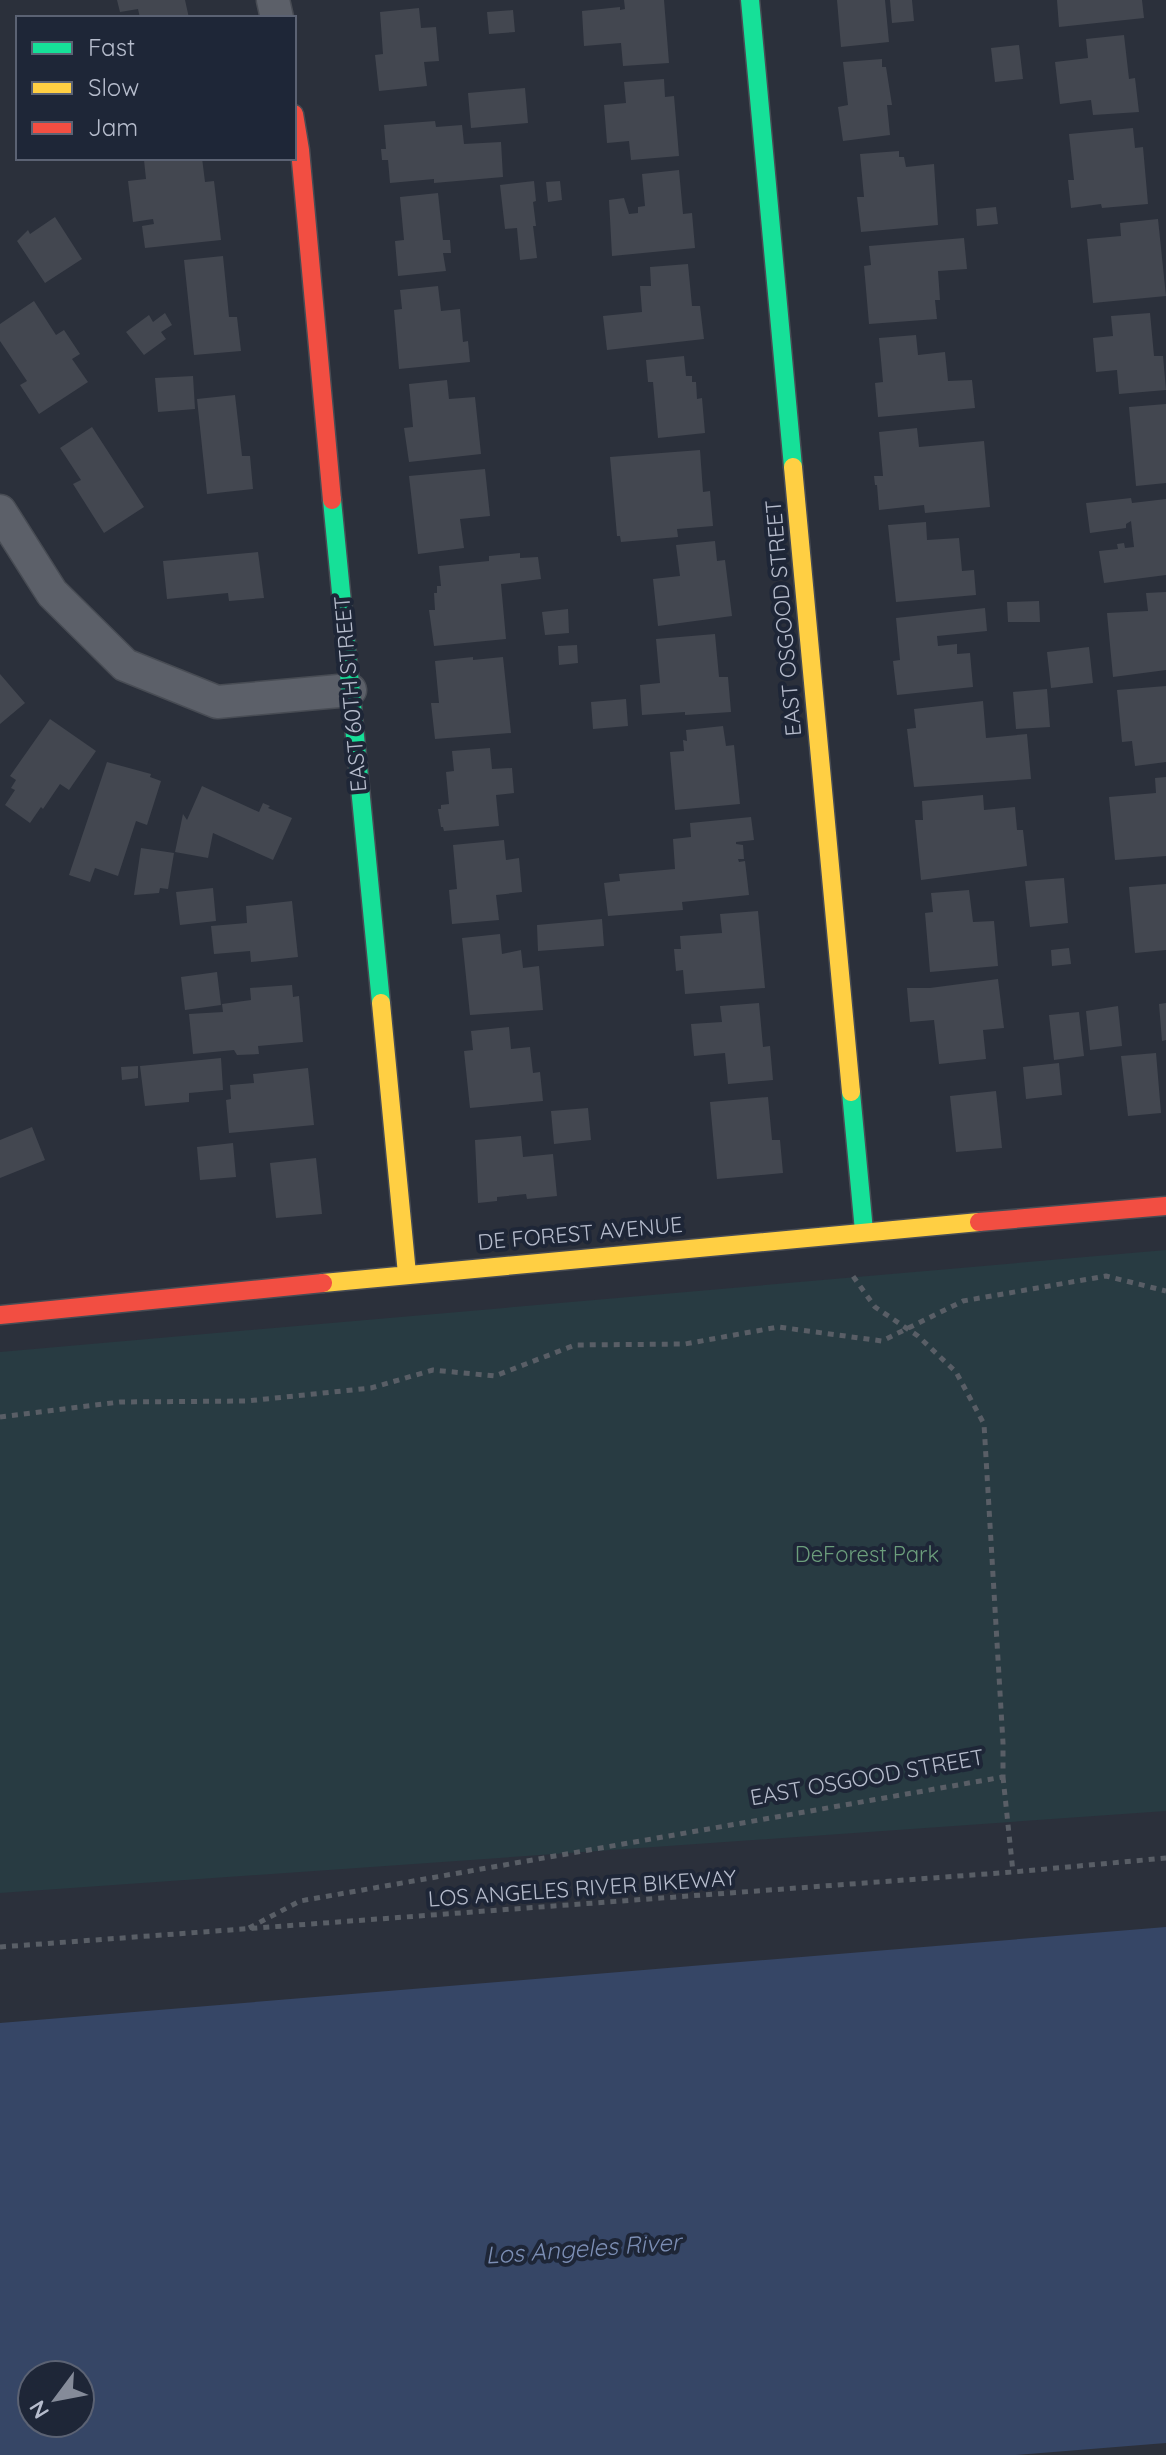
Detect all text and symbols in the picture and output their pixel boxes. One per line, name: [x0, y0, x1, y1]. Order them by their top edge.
legend: [16, 16, 296, 160]
text: Fast: [88, 32, 135, 62]
text: Slow: [88, 72, 139, 102]
text: Jam: [88, 112, 138, 142]
street label: EAST OSGOOD STREET: [759, 499, 807, 737]
street label: EAST 60TH STREET: [327, 595, 373, 793]
street label: DE FOREST AVENUE: [476, 1210, 684, 1256]
park label: DeForest Park: [795, 1540, 939, 1568]
street label: EAST OSGOOD STREET: [748, 1743, 986, 1811]
street label: LOS ANGELES RIVER BIKEWAY: [427, 1863, 737, 1913]
water label: Los Angeles River: [484, 2226, 684, 2270]
north arrow: [16, 2359, 96, 2439]
text: N: [23, 2395, 55, 2424]

